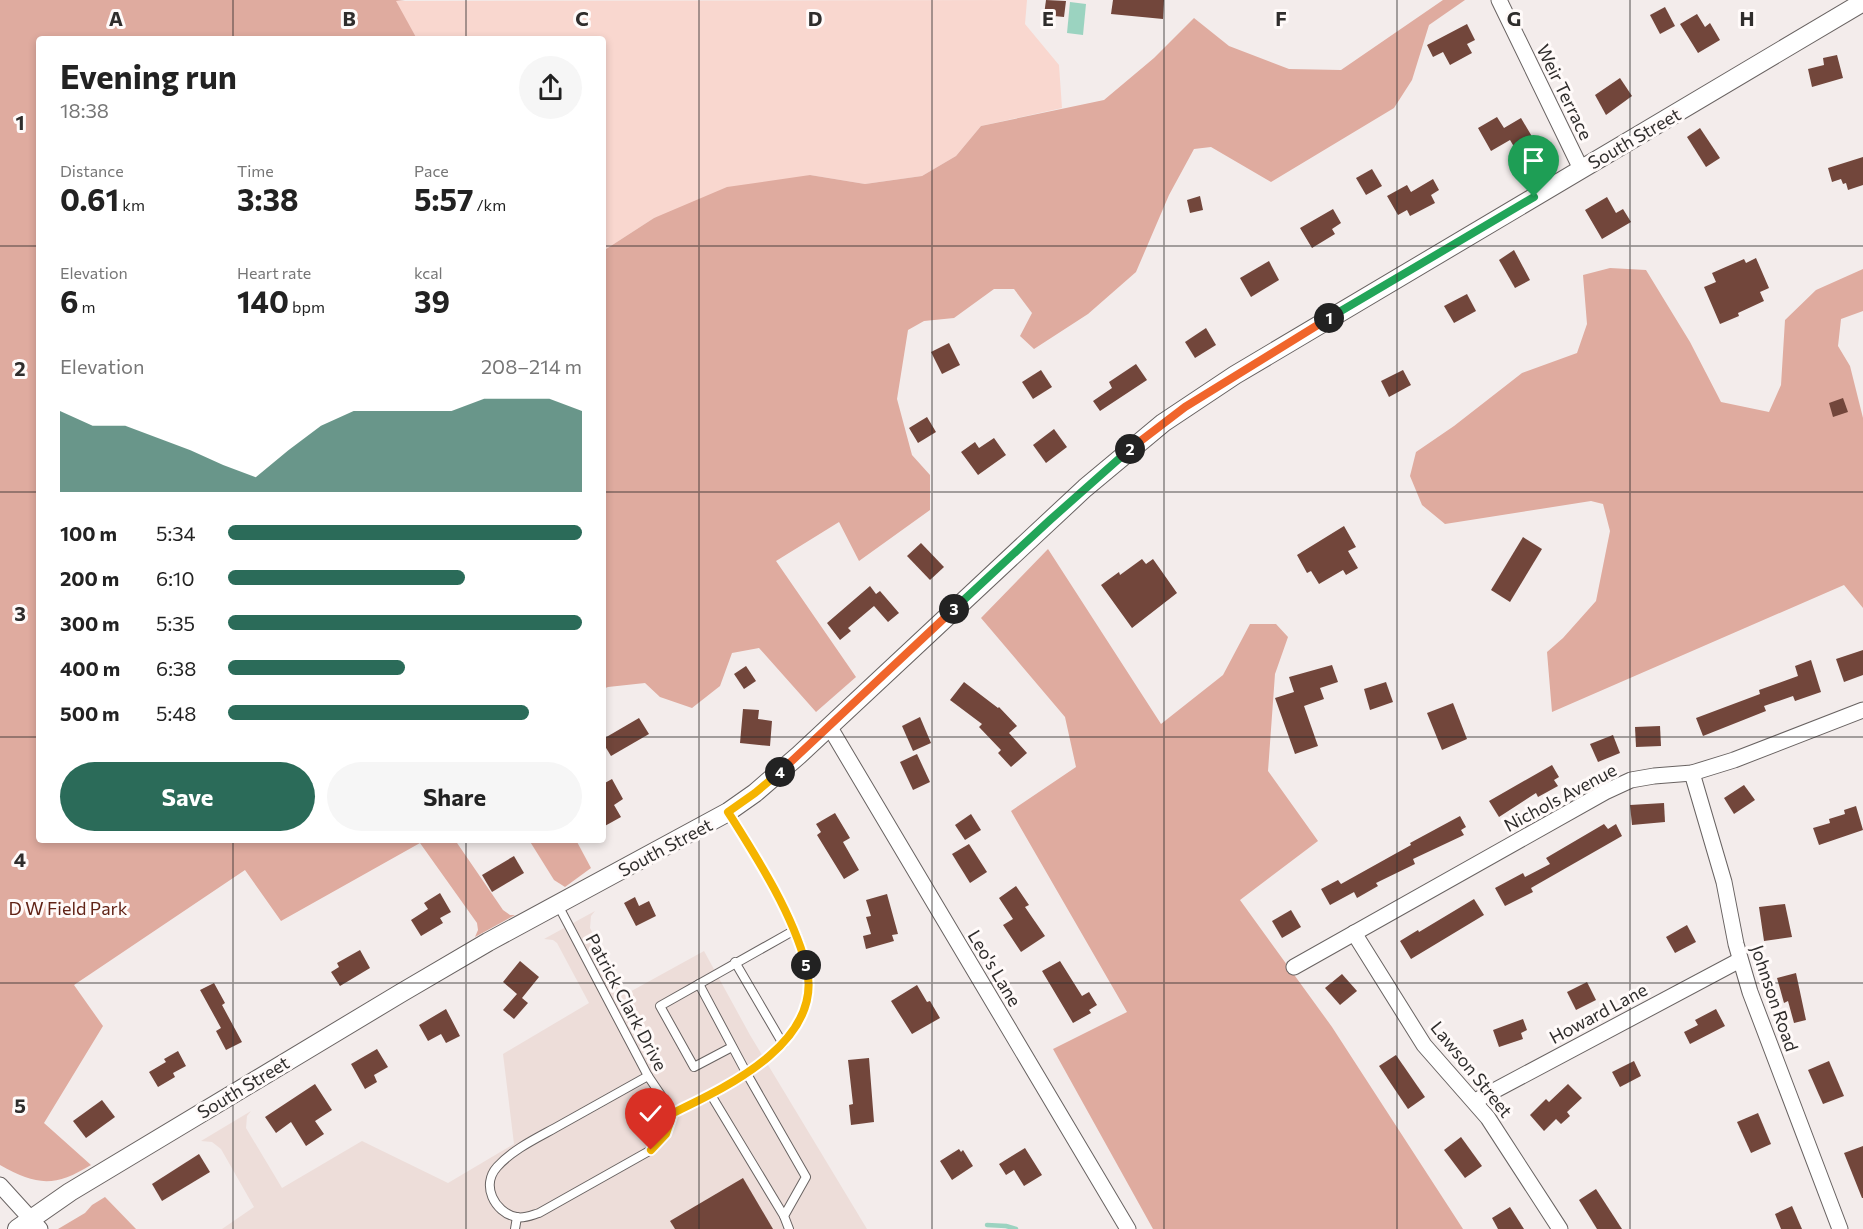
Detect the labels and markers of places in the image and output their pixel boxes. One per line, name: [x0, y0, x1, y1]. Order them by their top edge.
pin: [1508, 135, 1559, 197]
pin: 1: [1314, 303, 1344, 333]
pin: 2: [1115, 434, 1145, 464]
pin: 3: [939, 594, 969, 624]
pin: 4: [765, 757, 795, 787]
pin: 5: [791, 950, 821, 980]
pin: [625, 1088, 676, 1150]

